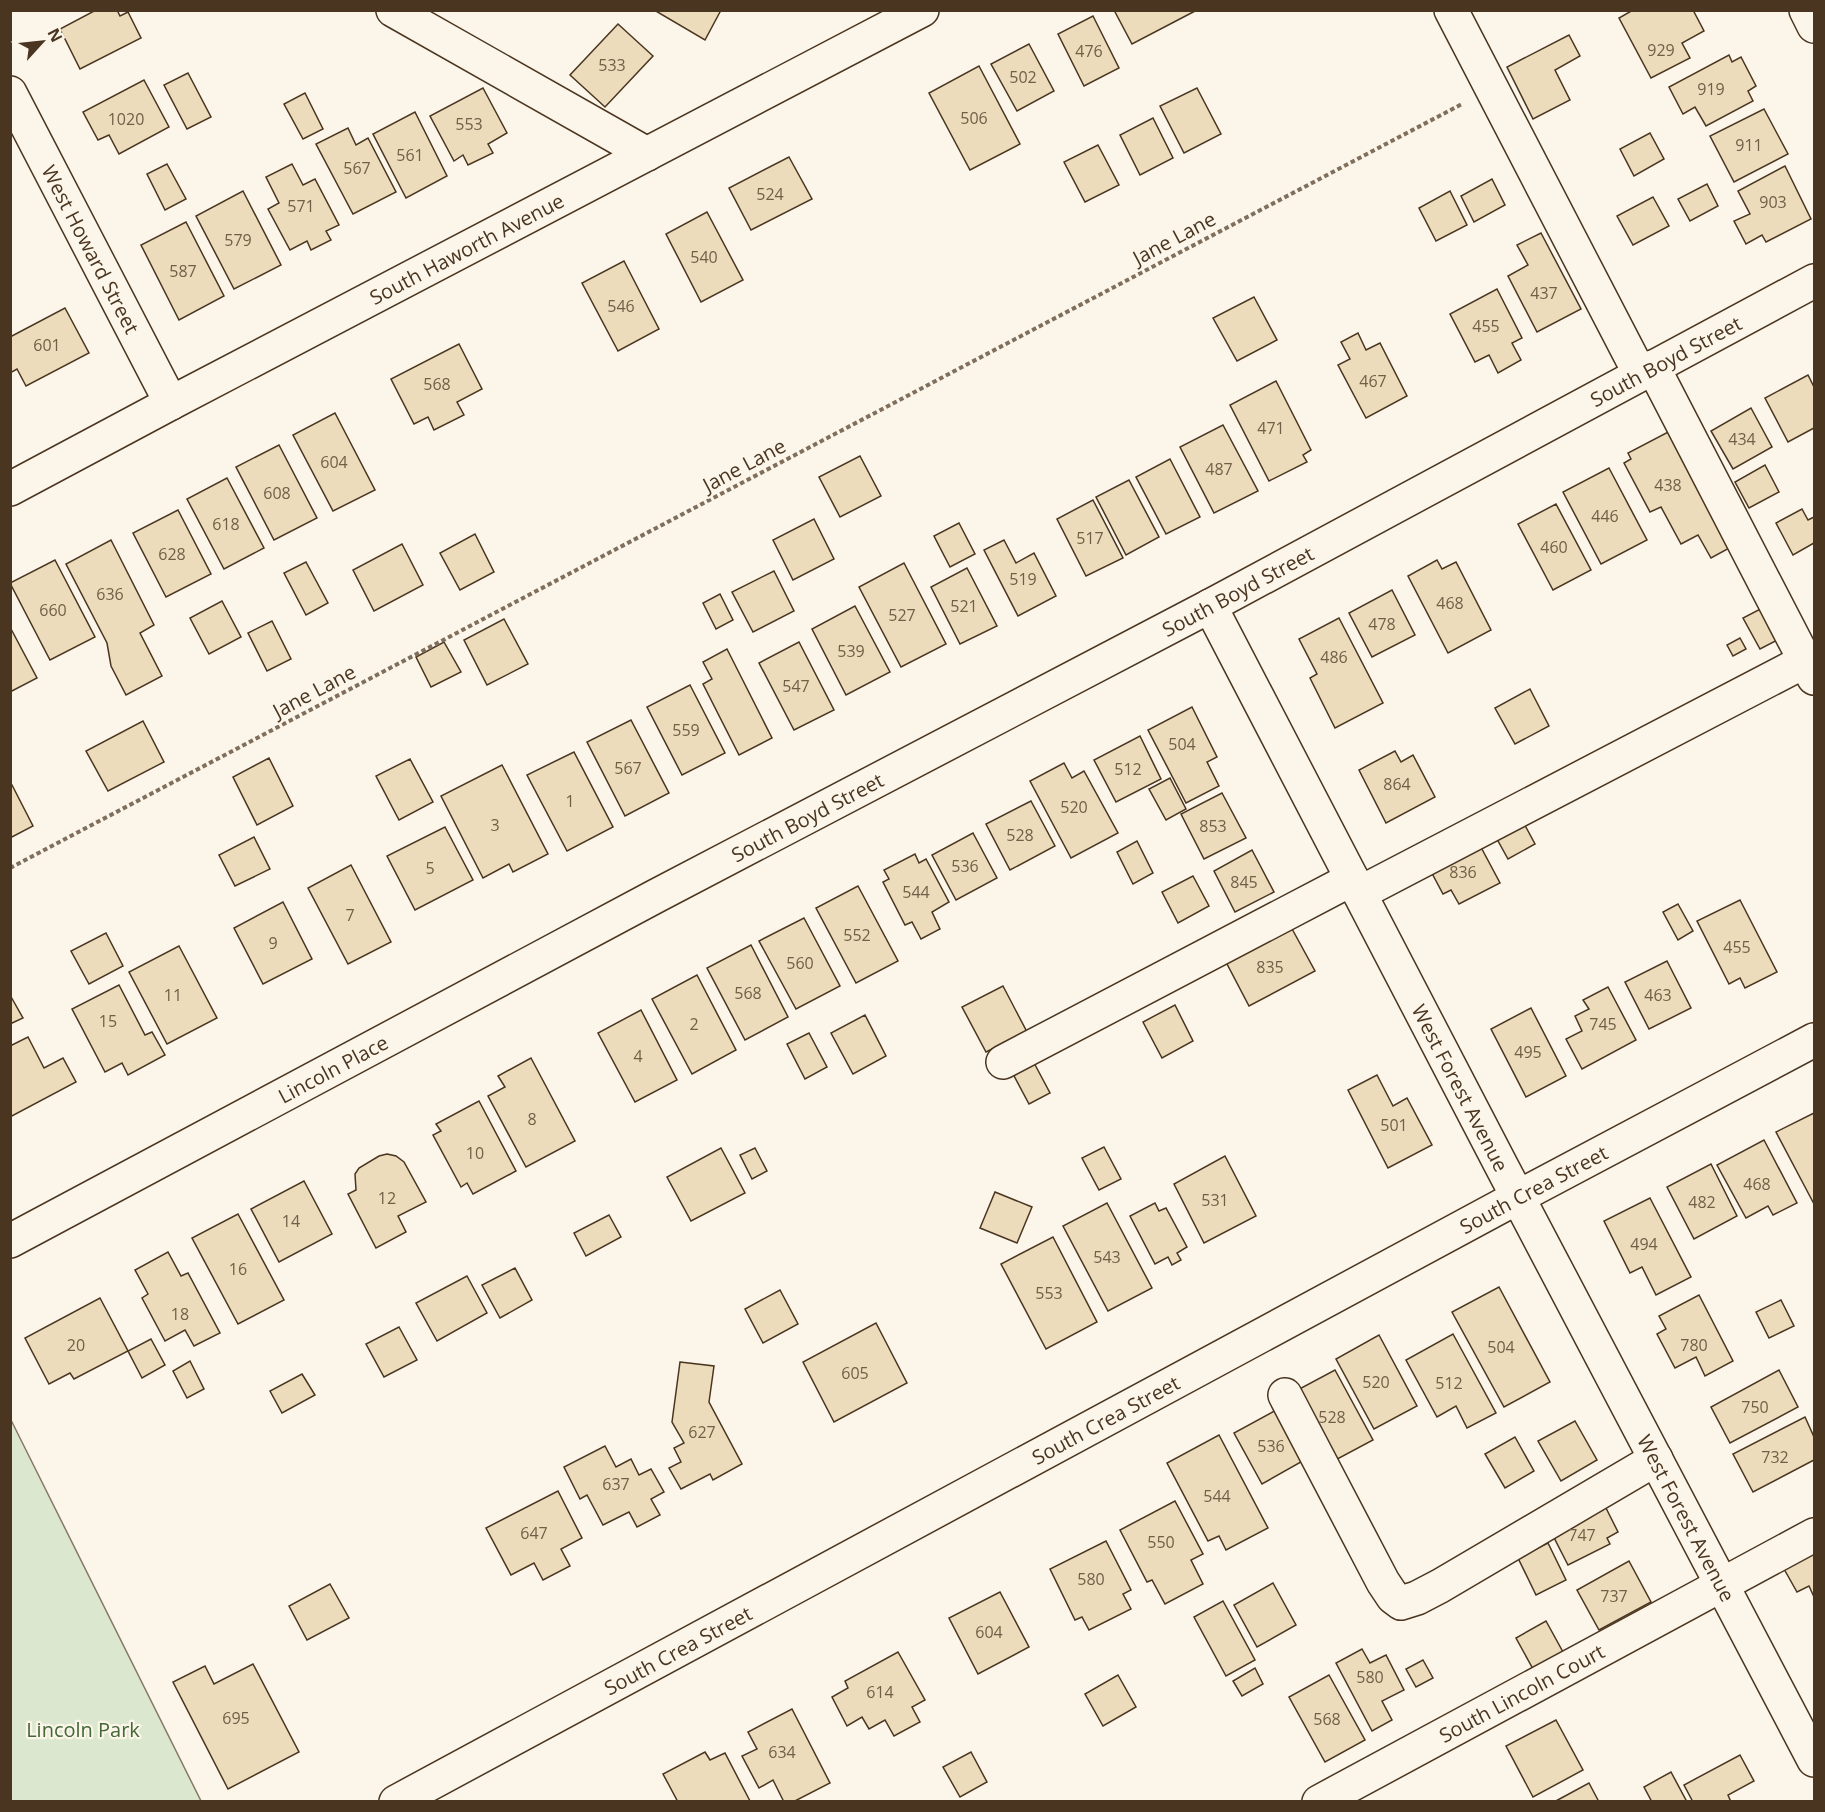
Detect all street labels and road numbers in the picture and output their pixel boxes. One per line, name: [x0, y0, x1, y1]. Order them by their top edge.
street label: West Howard Street: [36, 160, 146, 338]
street label: South Haworth Avenue: [365, 186, 568, 310]
street label: Jane Lane: [1126, 205, 1220, 272]
street label: South Boyd Street: [1585, 309, 1746, 413]
street label: Jane Lane: [696, 432, 790, 499]
street label: South Boyd Street: [1157, 539, 1318, 642]
street label: Jane Lane: [266, 658, 360, 725]
street label: South Boyd Street: [726, 766, 888, 868]
street label: West Forest Avenue: [1406, 999, 1515, 1176]
street label: Lincoln Place: [273, 1028, 393, 1109]
street label: South Crea Street: [1455, 1139, 1612, 1240]
street label: South Crea Street: [1027, 1369, 1184, 1470]
street label: West Forest Avenue: [1632, 1430, 1742, 1606]
street label: South Crea Street: [599, 1599, 756, 1701]
street label: South Lincoln Court: [1434, 1637, 1609, 1748]

